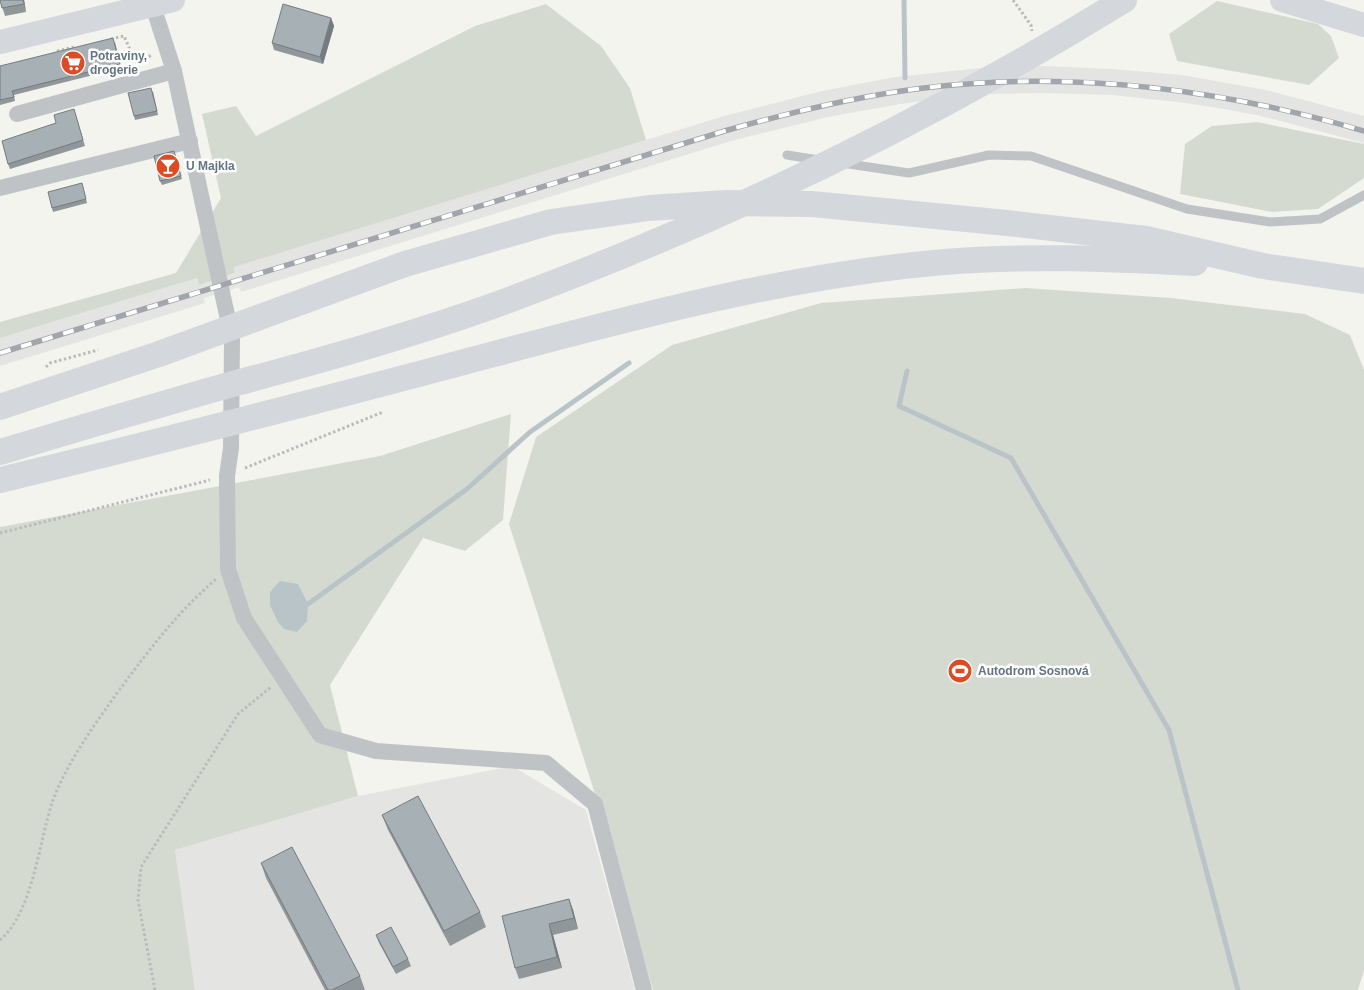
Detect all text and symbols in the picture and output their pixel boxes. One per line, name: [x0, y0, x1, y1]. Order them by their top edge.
place label: Potraviny, drogerie: [90, 49, 147, 77]
supermarket icon: Potraviny, drogerie: [60, 50, 86, 76]
bar icon: U Majkla: [155, 153, 181, 179]
place label: U Majkla: [186, 159, 235, 173]
sports icon: Autodrom Sosnová: [947, 658, 973, 684]
place label: Autodrom Sosnová: [978, 664, 1089, 678]

